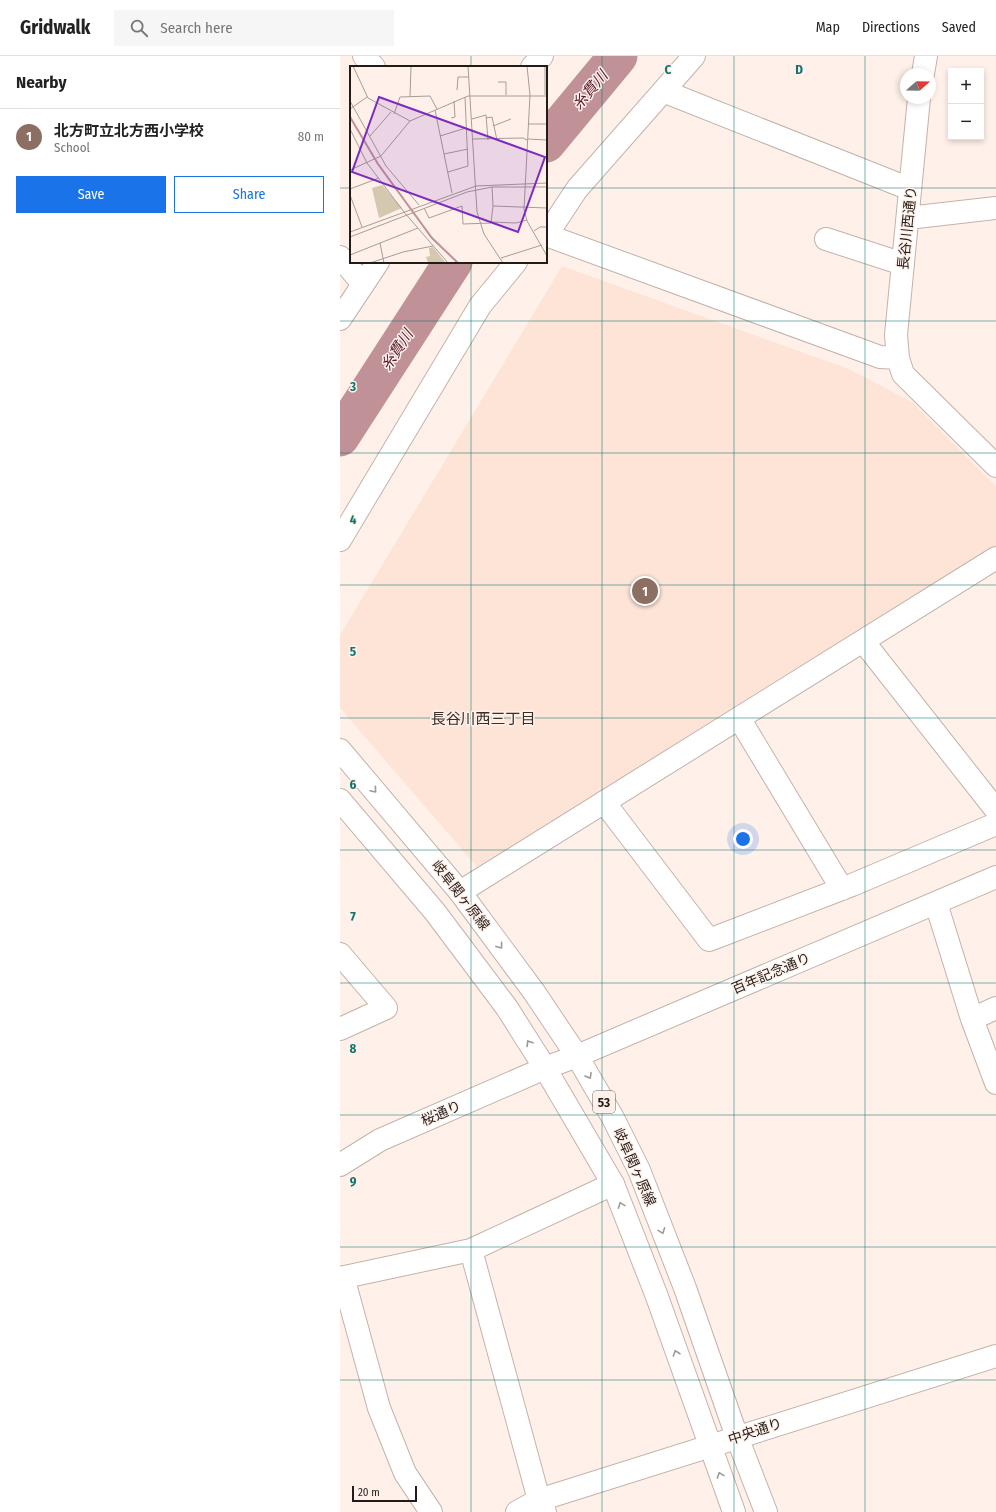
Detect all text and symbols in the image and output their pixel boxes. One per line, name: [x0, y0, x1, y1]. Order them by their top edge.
search box: [114, 10, 394, 46]
text: Gridwalk: [20, 16, 90, 39]
icon: search: [128, 17, 150, 39]
text: Search here: [160, 19, 233, 37]
text: Map: [816, 19, 840, 36]
text: Directions: [862, 19, 920, 36]
text: Saved: [942, 19, 976, 36]
text: C: [665, 62, 672, 77]
text: D: [795, 62, 803, 77]
water label: 糸貫川: [569, 65, 613, 113]
inset map: [350, 66, 547, 263]
north arrow: [900, 68, 936, 104]
map controls: [948, 68, 984, 140]
button: +: [948, 68, 984, 104]
text: Nearby: [16, 72, 67, 93]
button: −: [948, 104, 984, 140]
text: 北方町立北方西小学校: [54, 122, 204, 140]
text: 1: [26, 129, 32, 144]
text: 80 m: [298, 129, 324, 144]
text: School: [54, 140, 90, 155]
button: Save: [16, 176, 166, 213]
button: Share: [174, 176, 324, 213]
street label: 長谷川西通り: [895, 185, 920, 271]
water label: 糸貫川: [377, 325, 418, 374]
text: 3: [349, 379, 356, 394]
text: 4: [350, 512, 357, 527]
pin: 1: [632, 576, 658, 606]
text: 5: [350, 644, 356, 659]
district label: 長谷川西三丁目: [430, 710, 536, 728]
text: 6: [350, 777, 357, 792]
one-way arrow: [370, 785, 377, 793]
your location: [733, 829, 753, 849]
street label: 岐阜関ヶ原線: [428, 857, 493, 934]
text: 7: [350, 909, 356, 924]
one-way arrow: [495, 941, 502, 948]
street label: 百年記念通り: [729, 949, 813, 998]
one-way arrow: [527, 1040, 534, 1047]
text: 8: [350, 1041, 357, 1056]
one-way arrow: [584, 1072, 592, 1079]
road number: 53: [593, 1091, 615, 1113]
street label: 桜通り: [419, 1097, 464, 1130]
street label: 岐阜関ヶ原線: [610, 1125, 659, 1209]
text: 9: [350, 1174, 357, 1189]
one-way arrow: [618, 1202, 626, 1209]
one-way arrow: [658, 1228, 666, 1235]
one-way arrow: [673, 1350, 681, 1357]
street label: 中央通り: [726, 1415, 784, 1448]
one-way arrow: [716, 1472, 725, 1479]
scale bar: [352, 1484, 417, 1503]
text: 20 m: [358, 1486, 380, 1499]

